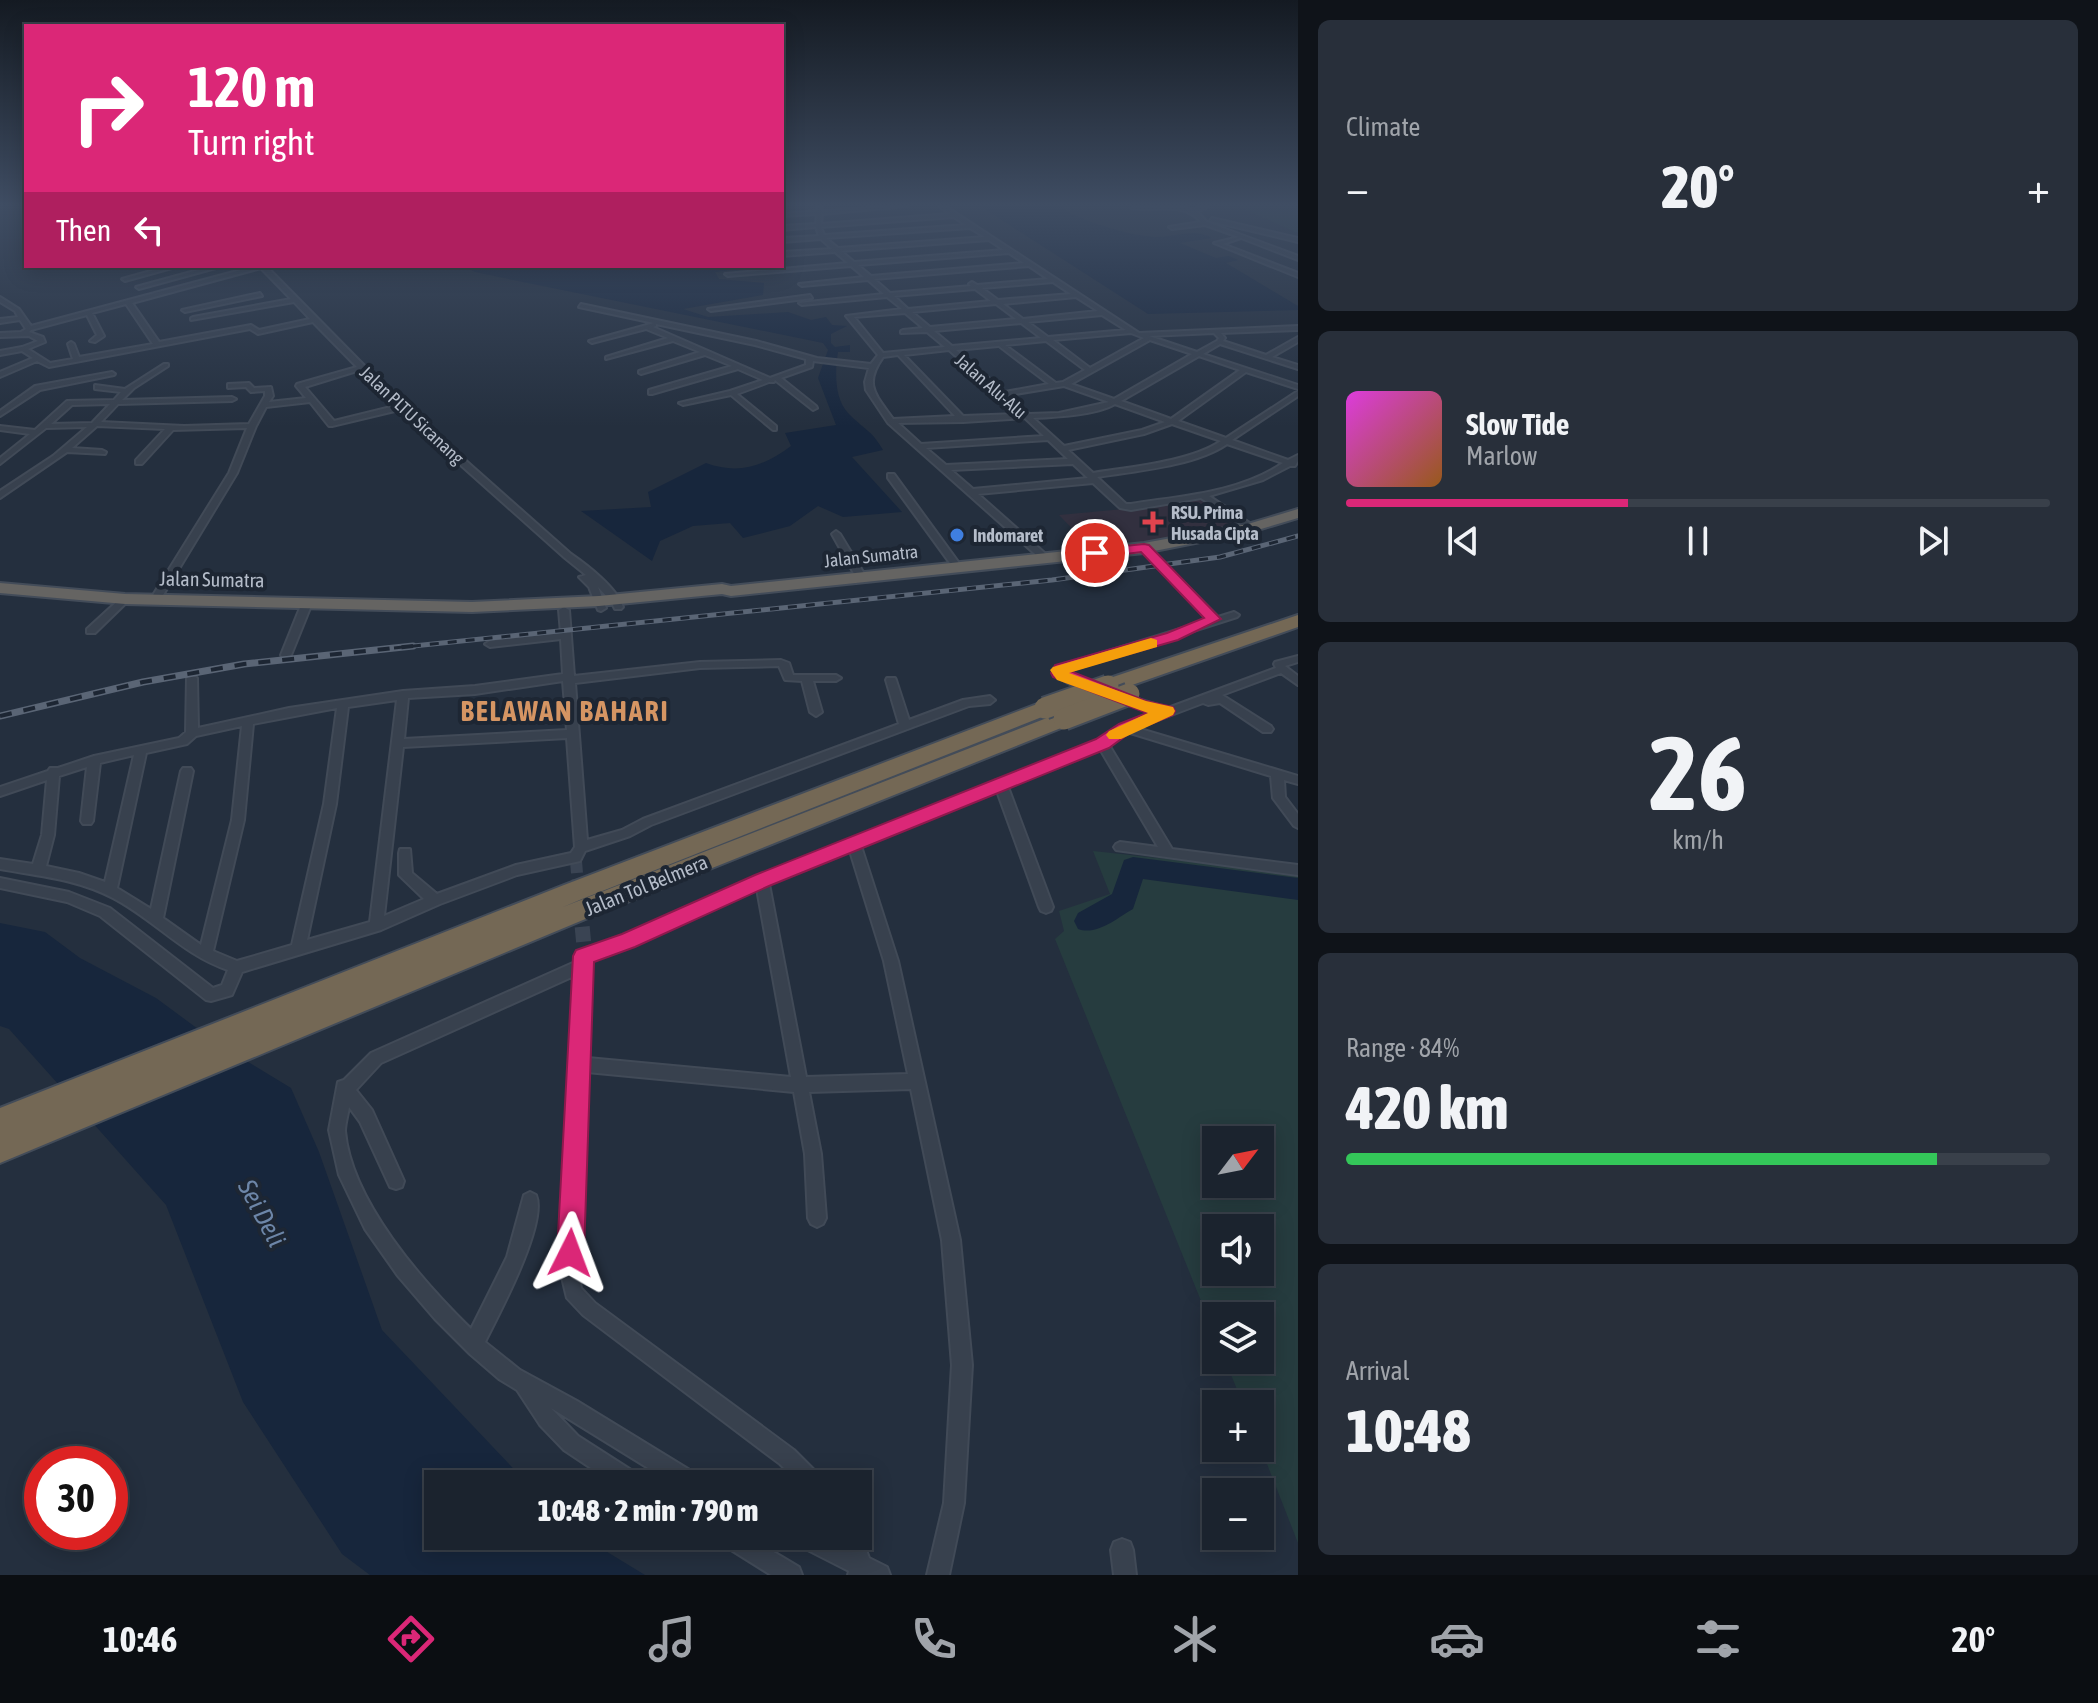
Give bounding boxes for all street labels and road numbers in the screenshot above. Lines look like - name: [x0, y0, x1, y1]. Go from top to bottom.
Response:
- street label: Jalan Alu-Alu: [951, 349, 1031, 423]
- street label: Jalan PLTU Sicanang: [356, 362, 468, 469]
- street label: Jalan Sumatra: [823, 541, 919, 571]
- street label: Jalan Sumatra: [159, 567, 265, 591]
- street label: Jalan Tol Belmera: [581, 850, 711, 920]

